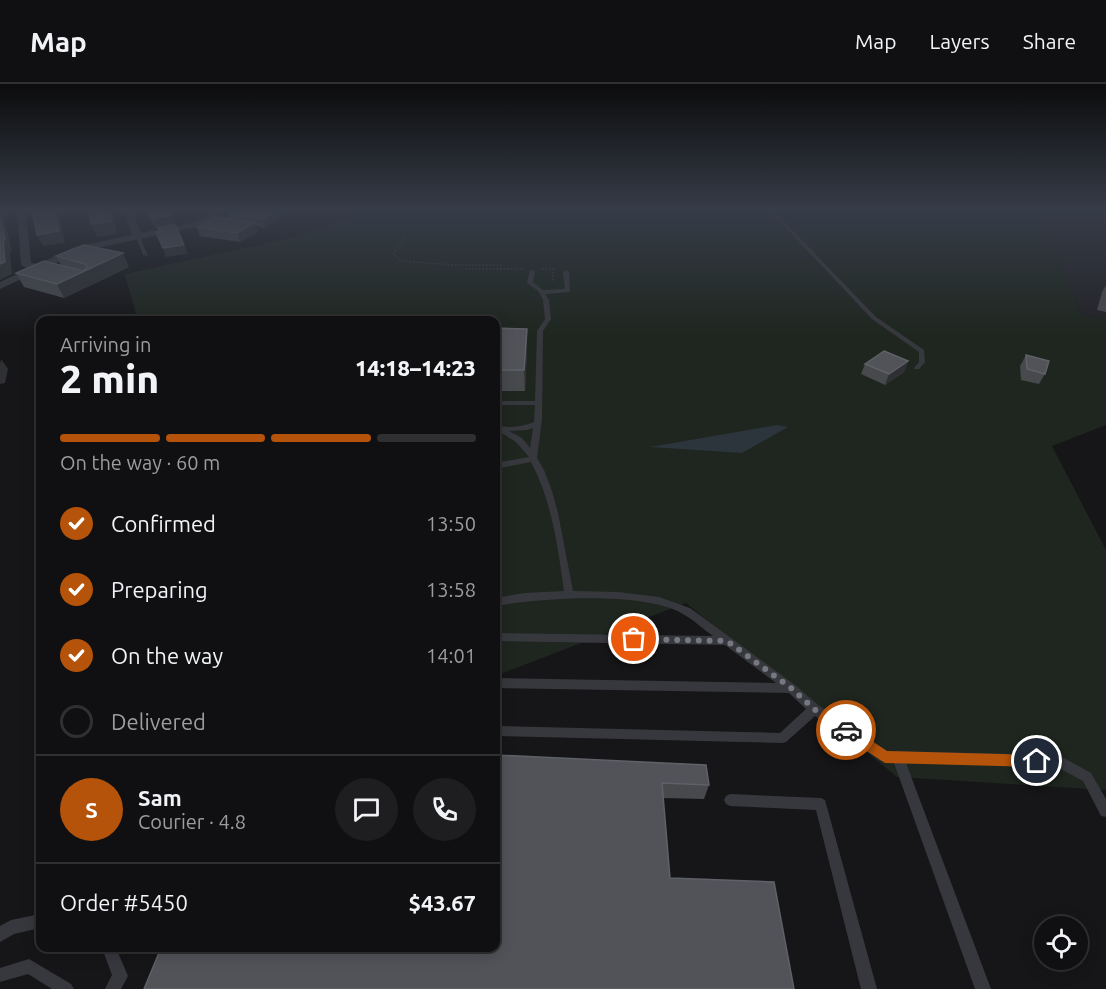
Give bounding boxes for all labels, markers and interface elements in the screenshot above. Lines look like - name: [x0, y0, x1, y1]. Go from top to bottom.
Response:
- text: Map: [30, 26, 87, 57]
- text: Map: [855, 29, 896, 53]
- text: Layers: [929, 29, 990, 53]
- text: Share: [1023, 29, 1076, 53]
- text: Arriving in: [60, 333, 151, 356]
- text: 14:18–14:23: [355, 355, 476, 380]
- text: 2 min: [60, 357, 159, 400]
- text: On the way · 60 m: [60, 451, 220, 474]
- icon: check: [60, 507, 93, 540]
- text: Confirmed: [111, 511, 216, 536]
- text: 13:50: [426, 512, 476, 535]
- icon: check: [60, 573, 93, 606]
- text: Preparing: [111, 577, 208, 602]
- text: 13:58: [426, 578, 476, 601]
- pin: [608, 613, 659, 664]
- icon: bag: [617, 622, 650, 655]
- icon: check: [60, 639, 93, 672]
- text: On the way: [111, 643, 223, 668]
- text: 14:01: [426, 644, 476, 667]
- courier: [816, 700, 876, 760]
- text: Delivered: [111, 709, 206, 734]
- icon: car: [830, 714, 863, 747]
- pin: [1011, 735, 1062, 786]
- icon: home: [1020, 744, 1053, 777]
- button: chat: [335, 778, 398, 841]
- button: phone: [413, 778, 476, 841]
- text: Sam: [138, 785, 182, 810]
- text: S: [85, 797, 98, 822]
- text: Courier · 4.8: [138, 810, 246, 833]
- text: Order #5450: [60, 890, 188, 915]
- text: $43.67: [409, 890, 476, 915]
- map controls: [1034, 916, 1088, 970]
- button: locate: [1034, 916, 1088, 970]

